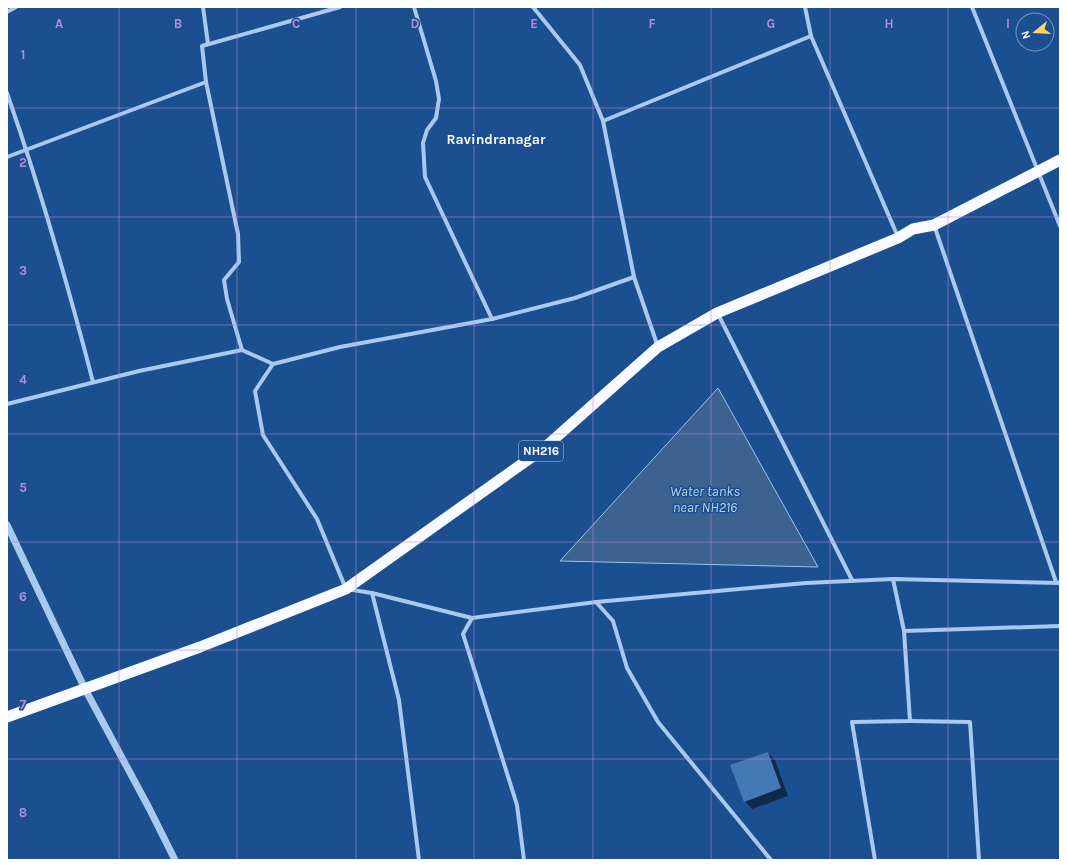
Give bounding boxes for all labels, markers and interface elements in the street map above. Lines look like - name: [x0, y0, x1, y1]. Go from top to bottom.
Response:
- north arrow: [1015, 12, 1055, 52]
- text: A: [55, 16, 63, 31]
- text: B: [174, 16, 182, 31]
- text: C: [292, 16, 300, 31]
- text: D: [411, 16, 420, 31]
- text: E: [530, 16, 538, 31]
- text: F: [648, 16, 656, 31]
- text: G: [767, 16, 775, 31]
- text: H: [884, 16, 894, 31]
- text: I: [1006, 16, 1010, 31]
- text: N: [1019, 29, 1033, 41]
- text: 1: [21, 47, 25, 62]
- district label: Ravindranagar: [447, 131, 546, 148]
- text: 2: [19, 155, 27, 170]
- text: 3: [19, 263, 27, 278]
- text: 4: [19, 372, 27, 387]
- road number: NH216: [519, 441, 563, 461]
- text: 5: [19, 480, 27, 495]
- water label: Water tanks near NH216: [670, 483, 740, 516]
- text: 6: [19, 589, 27, 604]
- text: 7: [20, 697, 27, 712]
- text: 8: [19, 805, 27, 820]

